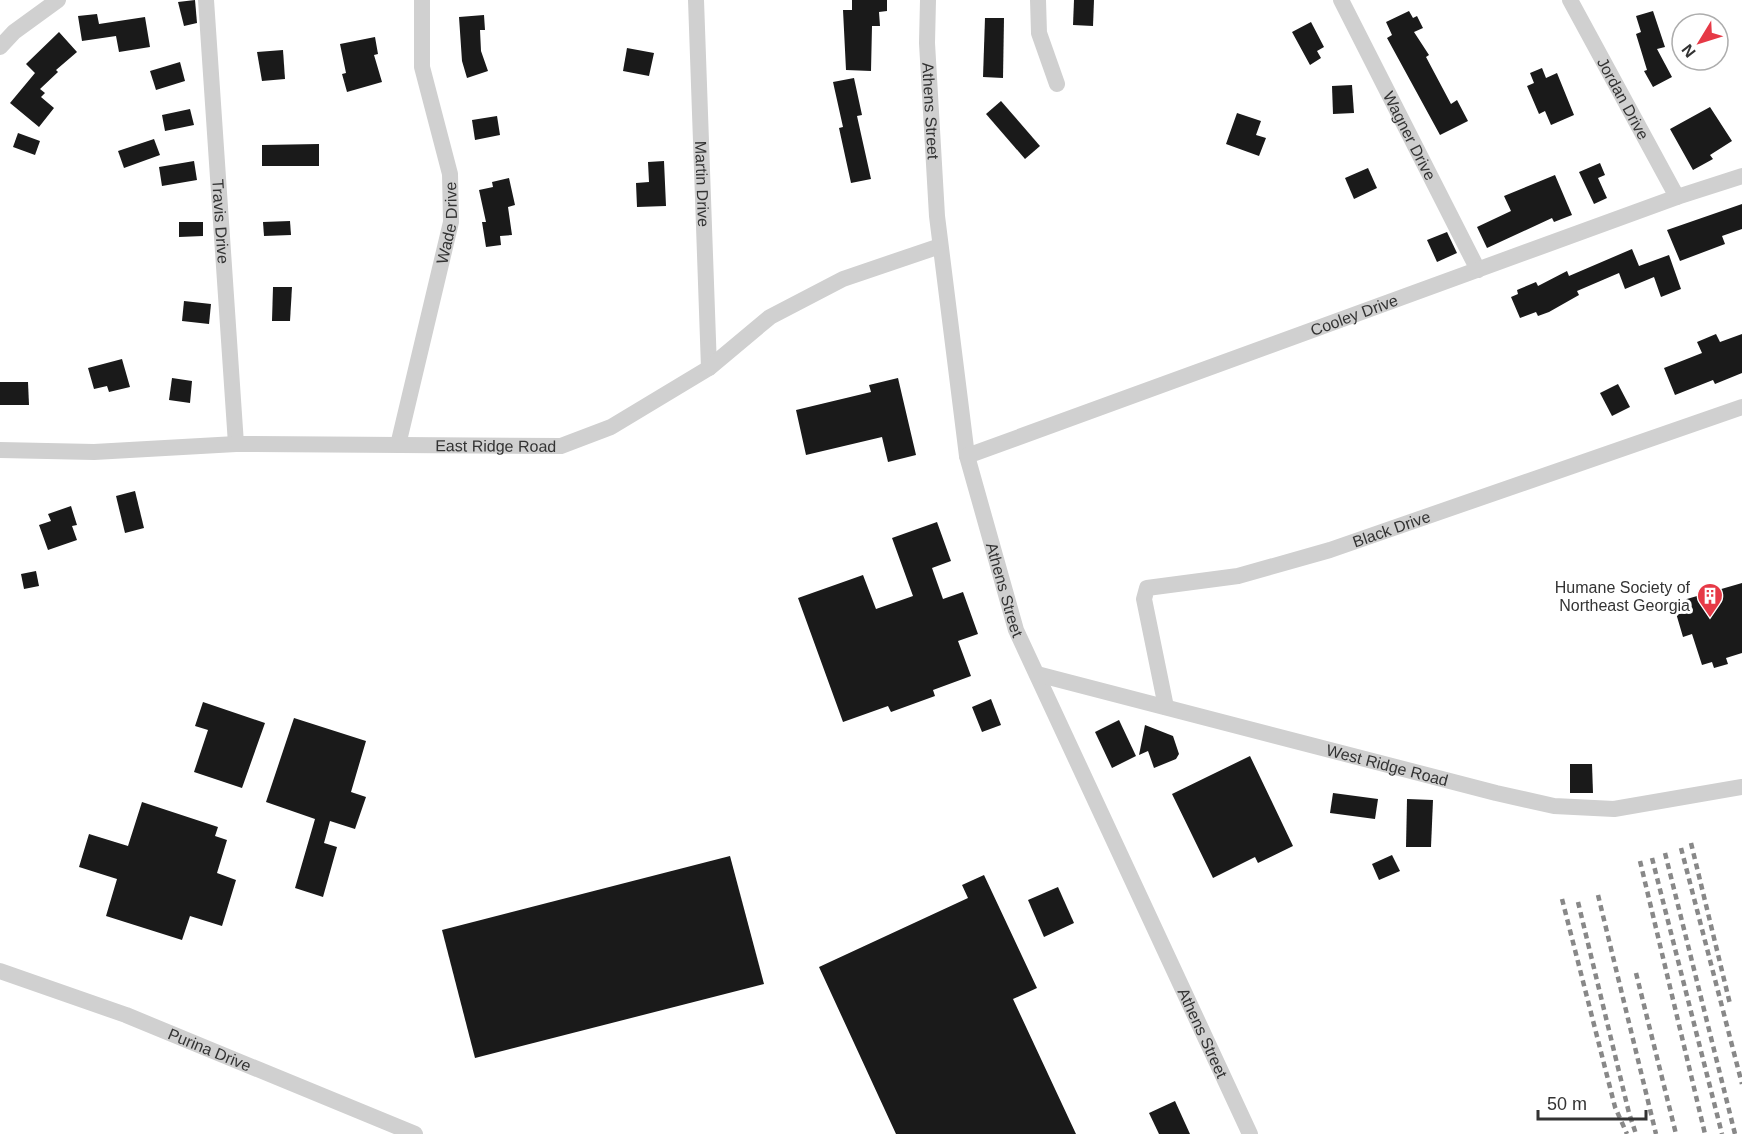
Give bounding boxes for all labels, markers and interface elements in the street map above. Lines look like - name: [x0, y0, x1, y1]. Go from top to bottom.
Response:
- north arrow: [1670, 12, 1730, 72]
- text: N: [1678, 41, 1699, 61]
- street label: Jordan Drive: [1594, 54, 1653, 142]
- street label: Athens Street: [920, 62, 942, 160]
- street label: Wagner Drive: [1380, 88, 1439, 183]
- street label: Martin Drive: [692, 140, 713, 227]
- street label: Travis Drive: [210, 179, 232, 264]
- street label: Wade Drive: [433, 181, 460, 266]
- street label: Cooley Drive: [1308, 291, 1400, 338]
- street label: East Ridge Road: [435, 437, 556, 454]
- street label: Black Drive: [1350, 507, 1433, 550]
- street label: Athens Street: [983, 541, 1027, 640]
- place label: Humane Society of Northeast Georgia: [1555, 579, 1691, 614]
- building icon: Humane Society of Northeast Georgia: [1695, 581, 1725, 619]
- street label: West Ridge Road: [1325, 741, 1450, 789]
- street label: Athens Street: [1175, 985, 1231, 1081]
- street label: Purina Drive: [166, 1025, 254, 1074]
- scale bar: [1538, 1083, 1646, 1121]
- text: 50 m: [1547, 1094, 1587, 1114]

